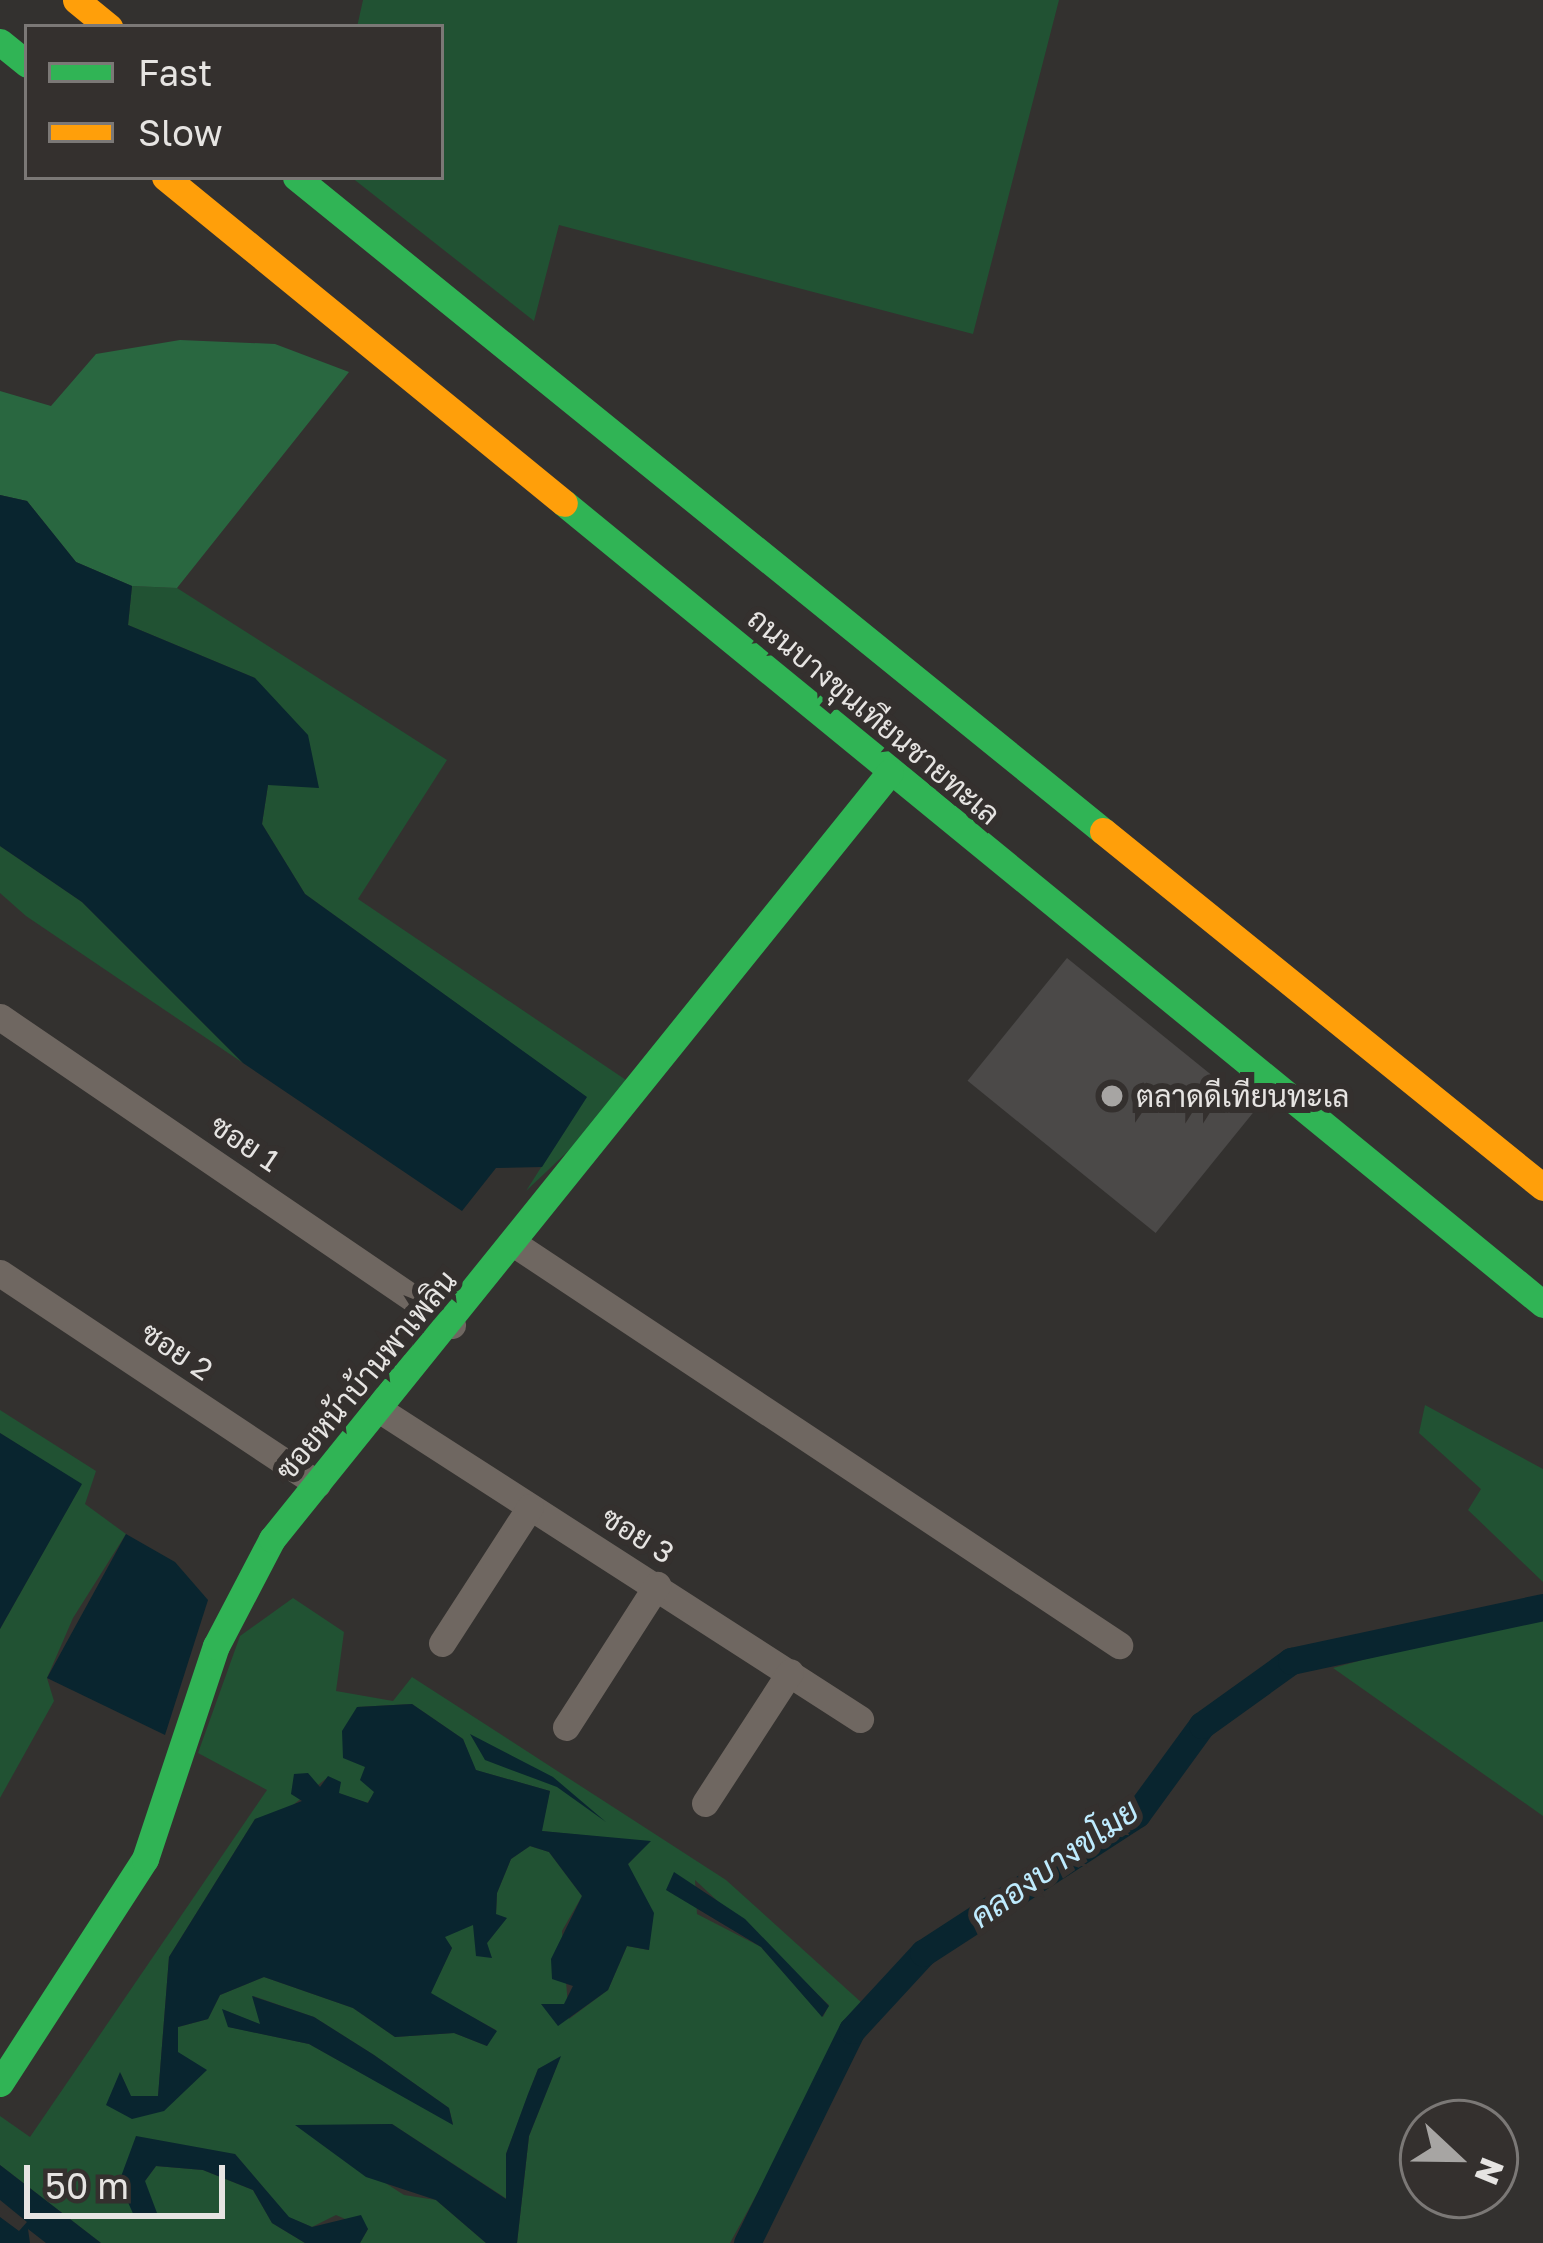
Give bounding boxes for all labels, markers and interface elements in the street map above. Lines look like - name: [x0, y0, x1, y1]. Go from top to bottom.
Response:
- legend: [24, 24, 444, 180]
- text: Fast: [138, 51, 213, 94]
- text: Slow: [138, 111, 223, 154]
- street label: ถนนบางขุนเทียนชายทะเล: [741, 600, 1007, 832]
- place label: ตลาดดีเทียนทะเล: [1136, 1078, 1349, 1114]
- marker: ตลาดดีเทียนทะเล: [1099, 1083, 1125, 1109]
- street label: ซอย 1: [204, 1107, 286, 1179]
- street label: ซอยหน้าบ้านพาเพลิน: [268, 1263, 464, 1487]
- street label: ซอย 2: [135, 1314, 219, 1388]
- street label: ซอย 3: [595, 1499, 681, 1571]
- water label: คลองบางขโมย: [962, 1790, 1146, 1936]
- north arrow: [1399, 2099, 1519, 2219]
- scale bar: [30, 2141, 231, 2215]
- text: N: [1467, 2153, 1513, 2190]
- text: 50 m: [45, 2164, 129, 2207]

